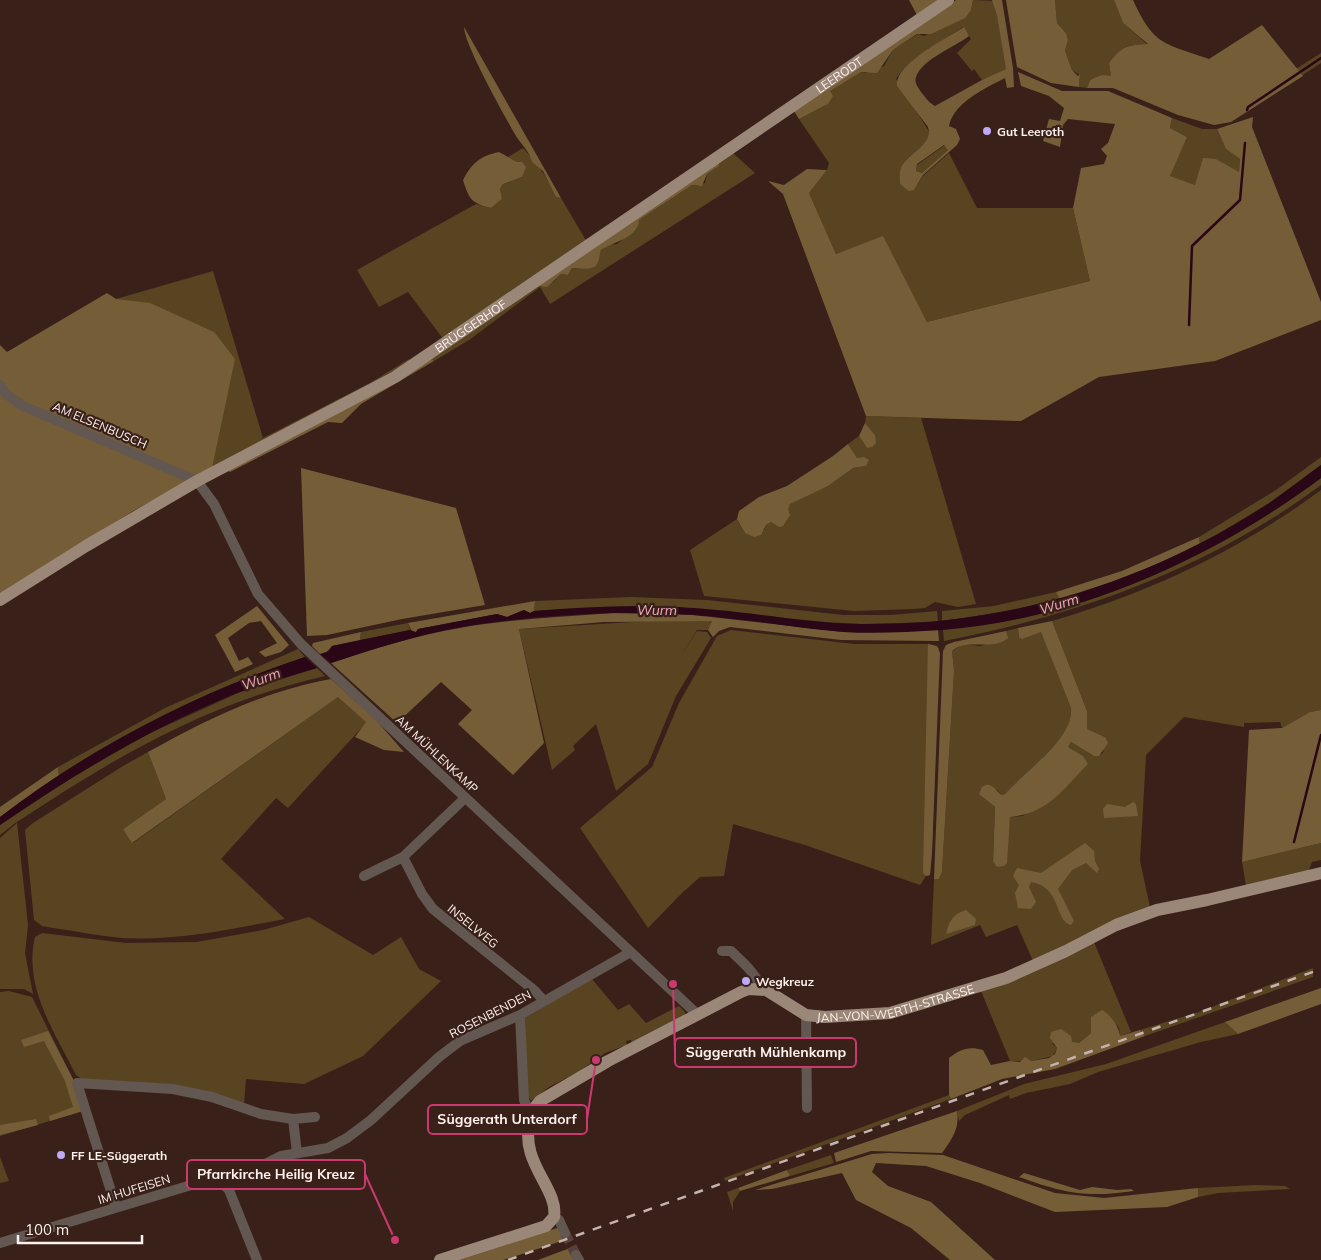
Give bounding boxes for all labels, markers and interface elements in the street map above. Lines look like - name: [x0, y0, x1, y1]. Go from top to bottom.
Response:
- street label: LEERODT: [812, 53, 866, 96]
- place label: Gut Leeroth: [997, 124, 1064, 139]
- marker: Gut Leeroth: [981, 125, 993, 137]
- street label: BRÜGGERHOF: [432, 296, 509, 355]
- street label: AM ELSENBUSCH: [51, 398, 149, 452]
- water label: Wurm: [1037, 589, 1081, 619]
- water label: Wurm: [637, 601, 677, 619]
- water label: Wurm: [239, 664, 283, 694]
- street label: AM MÜHLENKAMP: [393, 712, 481, 796]
- street label: INSELWEG: [445, 901, 501, 951]
- place label: Wegkreuz: [756, 974, 814, 989]
- marker: Wegkreuz: [740, 975, 752, 987]
- street label: JAN-VON-WERTH-STRASSE: [816, 981, 976, 1025]
- street label: ROSENBENDEN: [446, 987, 534, 1041]
- callout: Süggerath Mühlenkamp: [675, 1038, 856, 1067]
- text: Süggerath Mühlenkamp: [686, 1043, 847, 1061]
- callout: Süggerath Unterdorf: [428, 1105, 587, 1134]
- text: Süggerath Unterdorf: [437, 1110, 577, 1128]
- place label: FF LE-Süggerath: [71, 1148, 167, 1163]
- marker: FF LE-Süggerath: [55, 1149, 67, 1161]
- callout: Pfarrkirche Heilig Kreuz: [187, 1160, 365, 1189]
- text: Pfarrkirche Heilig Kreuz: [197, 1165, 355, 1183]
- street label: IM HUFEISEN: [96, 1171, 172, 1207]
- scale bar: [18, 1212, 141, 1244]
- text: 100 m: [25, 1220, 69, 1239]

